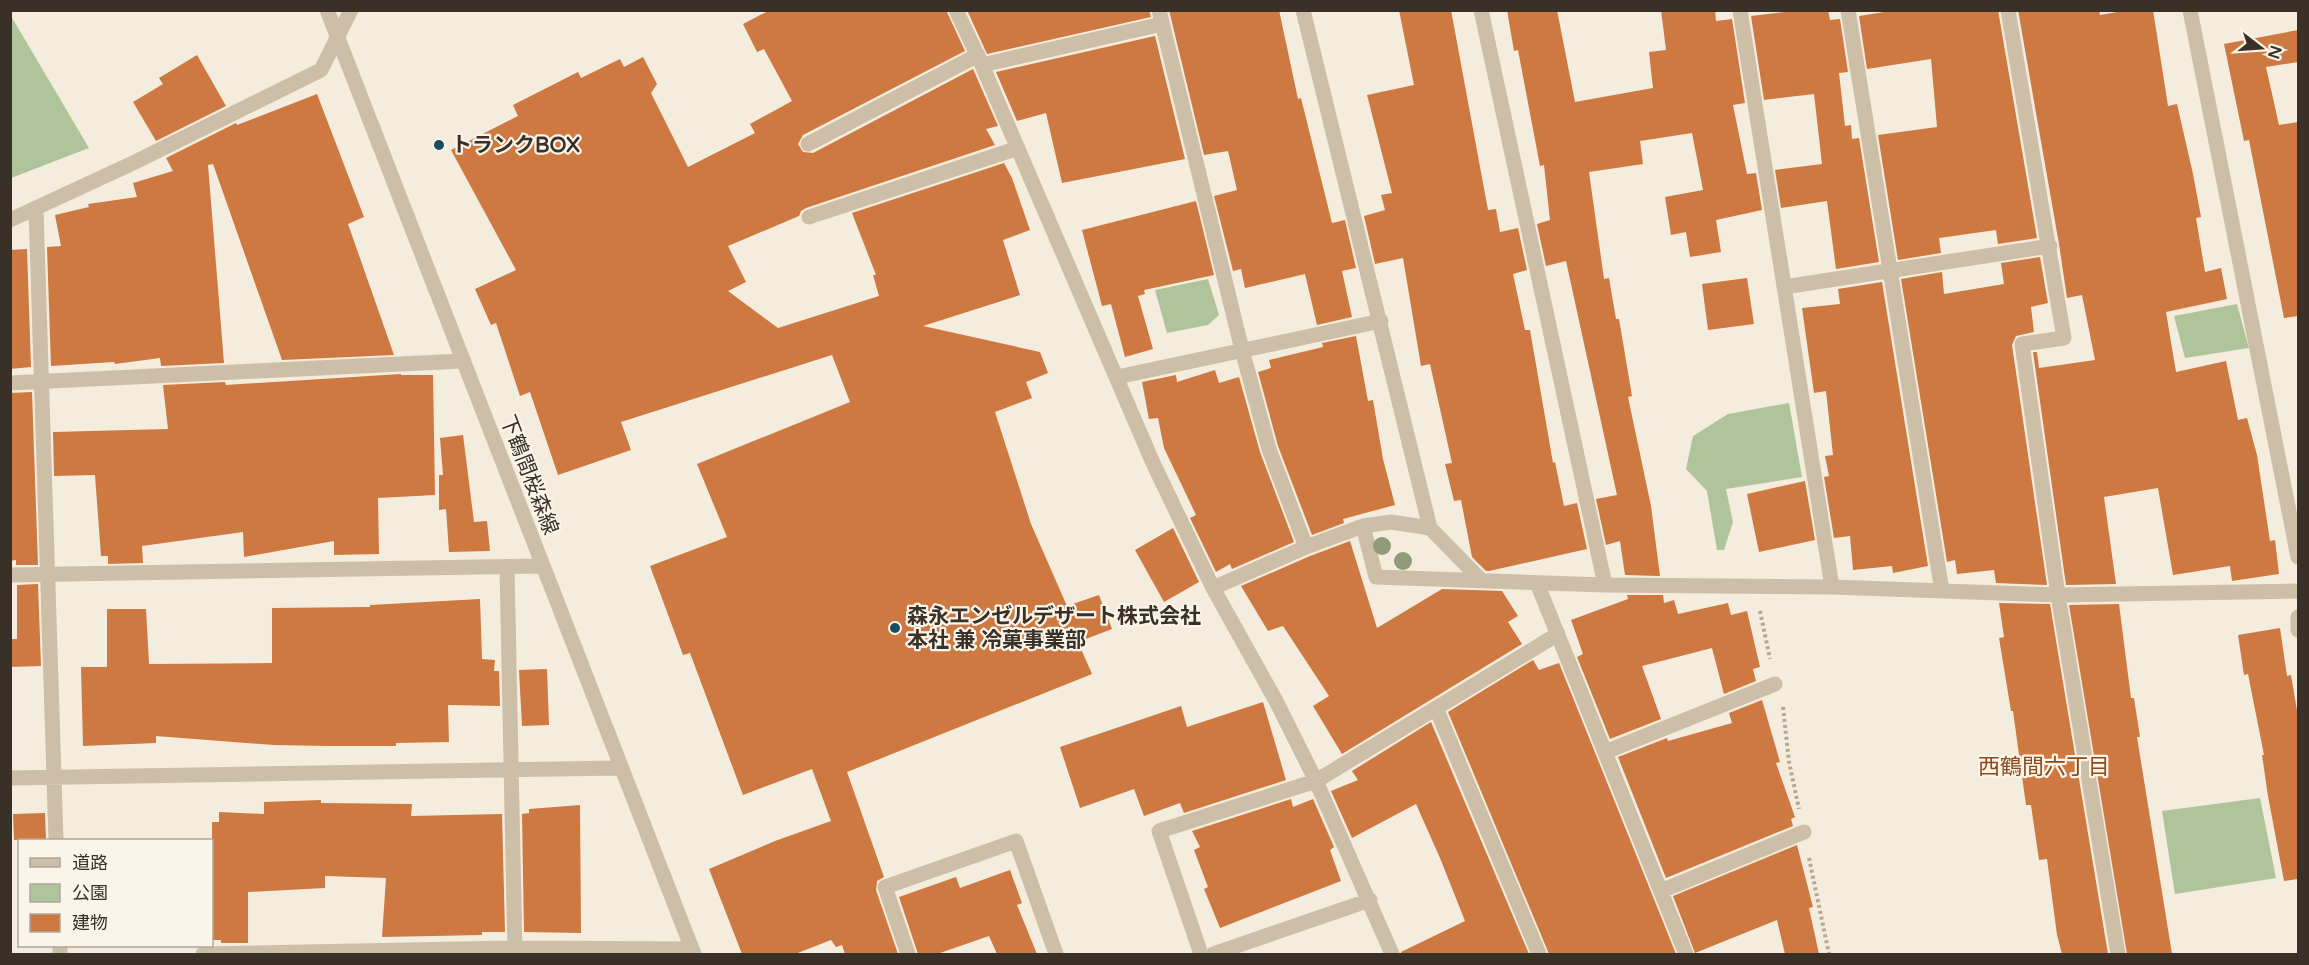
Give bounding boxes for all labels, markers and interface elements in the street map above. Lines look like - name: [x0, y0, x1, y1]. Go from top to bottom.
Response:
- north arrow: [2231, 18, 2291, 78]
- text: N: [2263, 43, 2286, 61]
- place label: トランクBOX: [451, 133, 580, 158]
- marker: トランクBOX: [432, 138, 446, 152]
- street label: 下鶴間桜森線: [495, 412, 563, 538]
- place label: 森永エンゼルデザート株式会社 本社 兼 冷菓事業部: [907, 604, 1201, 653]
- marker: 森永エンゼルデザート株式会社 本社 兼 冷菓事業部: [888, 621, 902, 635]
- district label: 西鶴間六丁目: [1978, 754, 2110, 780]
- legend: [18, 839, 213, 947]
- text: 道路: [72, 852, 108, 874]
- text: 公園: [72, 882, 108, 904]
- text: 建物: [72, 912, 108, 934]

